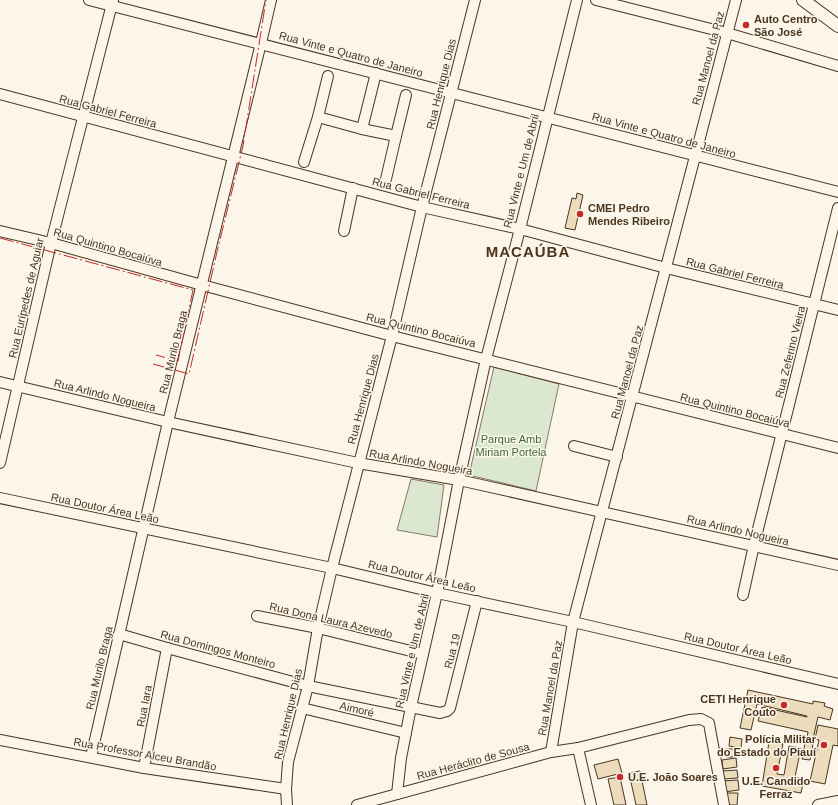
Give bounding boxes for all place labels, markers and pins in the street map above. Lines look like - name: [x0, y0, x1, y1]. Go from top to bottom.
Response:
- place label: Auto Centro São José: [754, 13, 818, 38]
- marker: Auto Centro São José: [741, 20, 751, 30]
- place label: CMEI Pedro Mendes Ribeiro: [588, 202, 670, 227]
- marker: CMEI Pedro Mendes Ribeiro: [575, 209, 585, 219]
- place label: CETI Henrique Couto: [700, 693, 776, 718]
- marker: CETI Henrique Couto: [779, 700, 789, 710]
- place label: Polícia Militar do Estado do Piauí: [717, 733, 817, 758]
- marker: Polícia Militar do Estado do Piauí: [819, 740, 829, 750]
- marker: U.E. Candido Ferraz: [771, 763, 781, 773]
- place label: U.E. João Soares: [628, 771, 718, 783]
- marker: U.E. João Soares: [615, 772, 625, 782]
- place label: U.E. Candido Ferraz: [742, 775, 810, 800]

